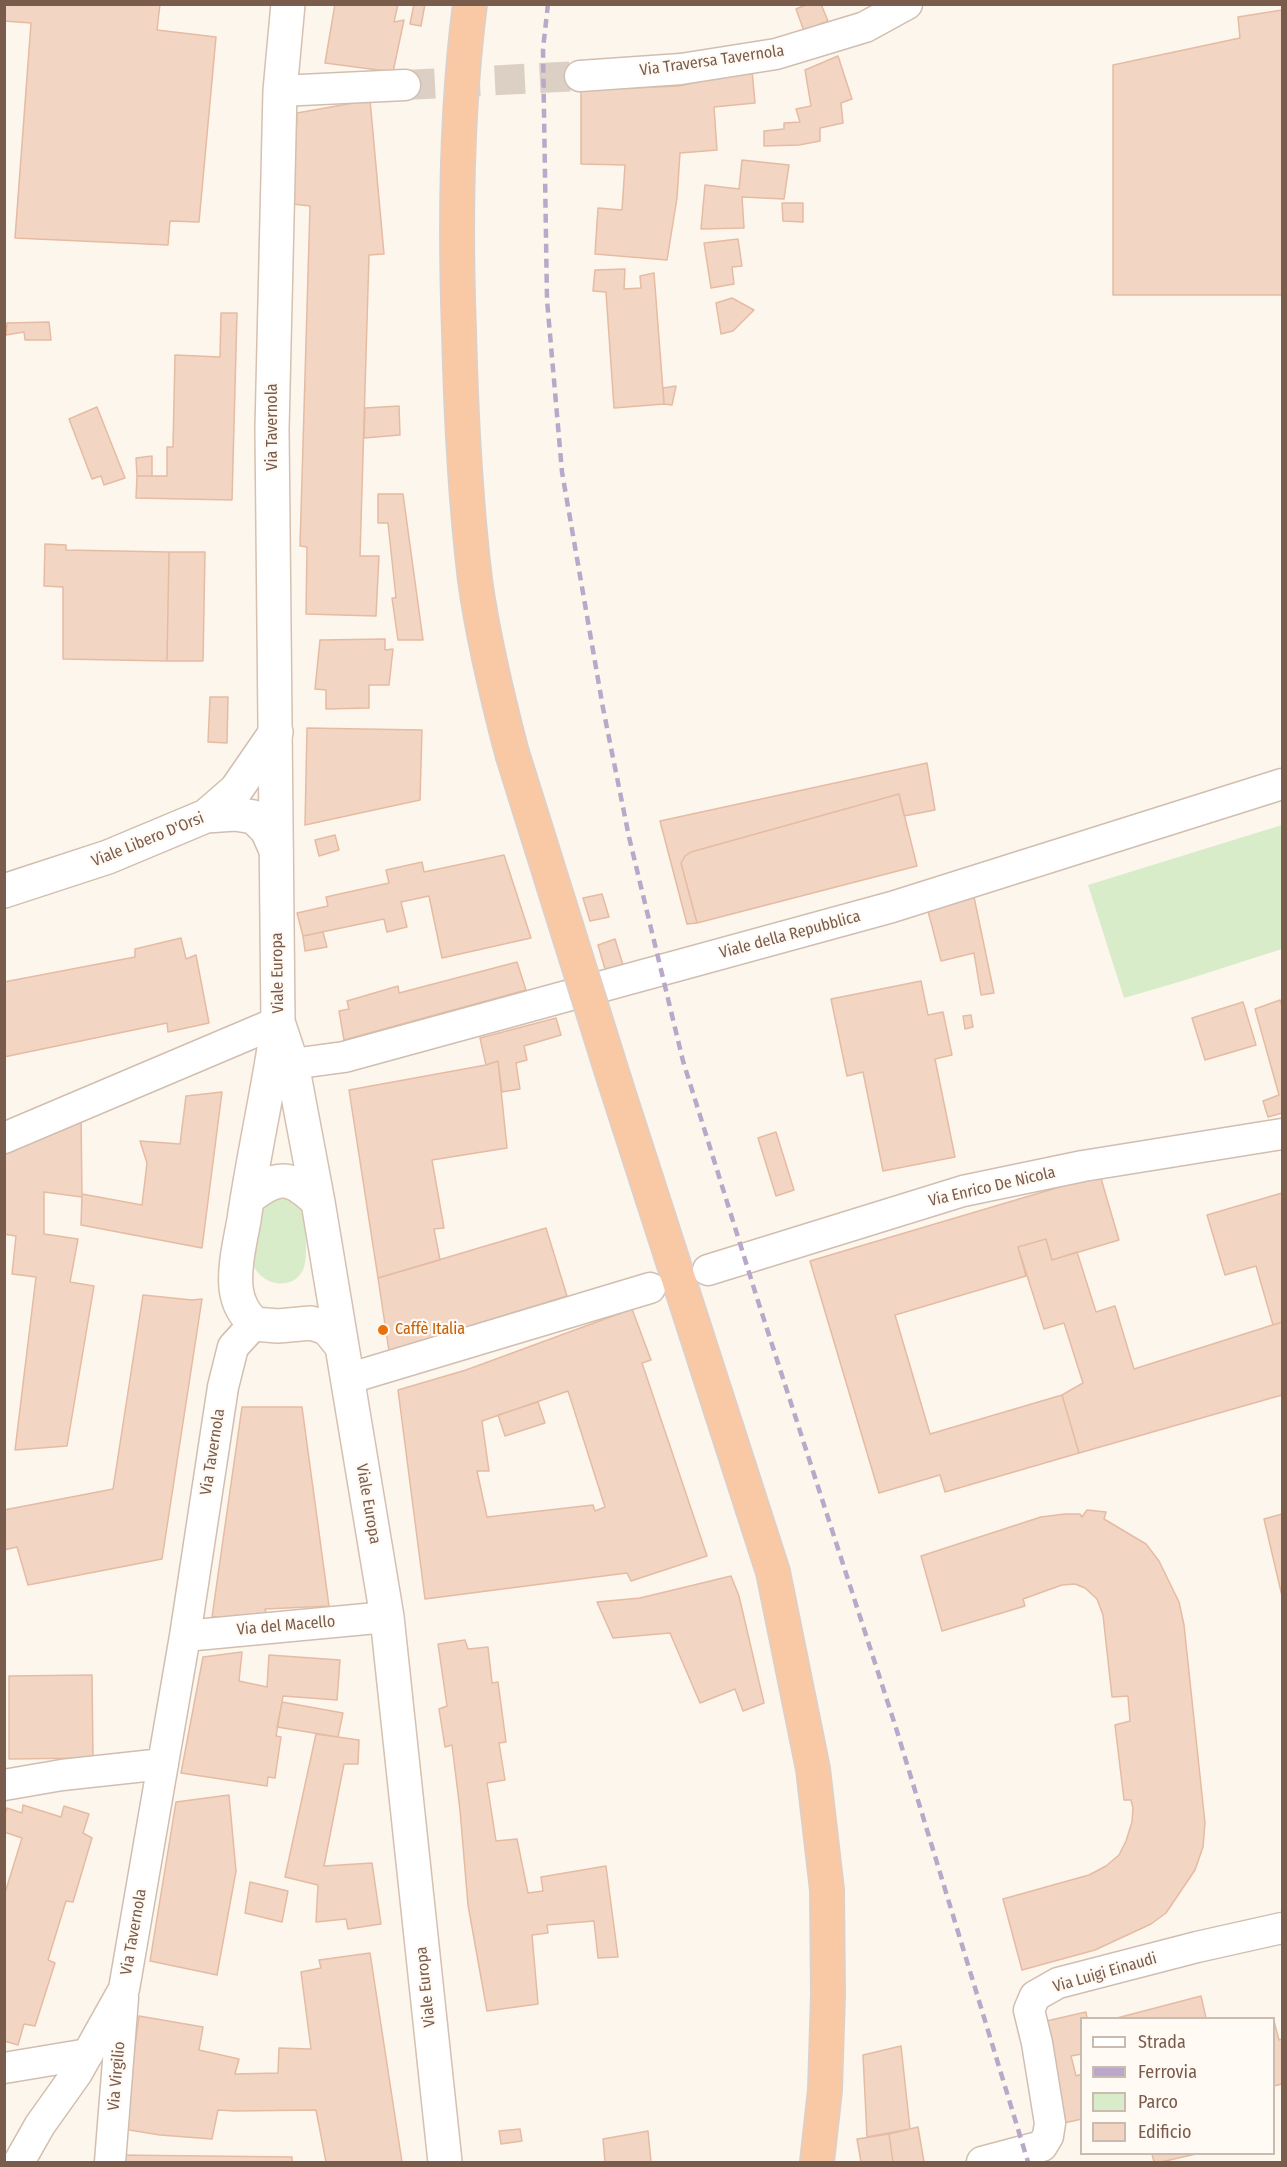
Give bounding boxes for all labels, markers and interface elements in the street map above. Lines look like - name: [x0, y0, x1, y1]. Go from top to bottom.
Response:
- street label: Via Traversa Tavernola: [639, 41, 785, 81]
- street label: Via Tavernola: [263, 383, 283, 471]
- street label: Viale Libero D'Orsi: [89, 809, 207, 871]
- street label: Viale della Repubblica: [717, 907, 863, 963]
- street label: Viale Europa: [268, 932, 288, 1014]
- street label: Via Enrico De Nicola: [927, 1163, 1057, 1211]
- place label: Caffè Italia: [395, 1320, 465, 1340]
- marker: Caffè Italia: [376, 1323, 390, 1337]
- street label: Via Tavernola: [197, 1407, 229, 1497]
- street label: Viale Europa: [352, 1462, 384, 1546]
- street label: Via del Macello: [236, 1612, 336, 1640]
- street label: Via Tavernola: [117, 1887, 151, 1977]
- street label: Viale Europa: [412, 1946, 440, 2028]
- street label: Via Luigi Einaudi: [1051, 1949, 1159, 1997]
- legend: [1080, 2017, 1275, 2155]
- text: Strada: [1138, 2031, 1186, 2053]
- street label: Via Virgilio: [104, 2041, 130, 2111]
- text: Ferrovia: [1138, 2061, 1197, 2083]
- text: Parco: [1138, 2091, 1178, 2113]
- text: Edificio: [1138, 2121, 1191, 2143]

